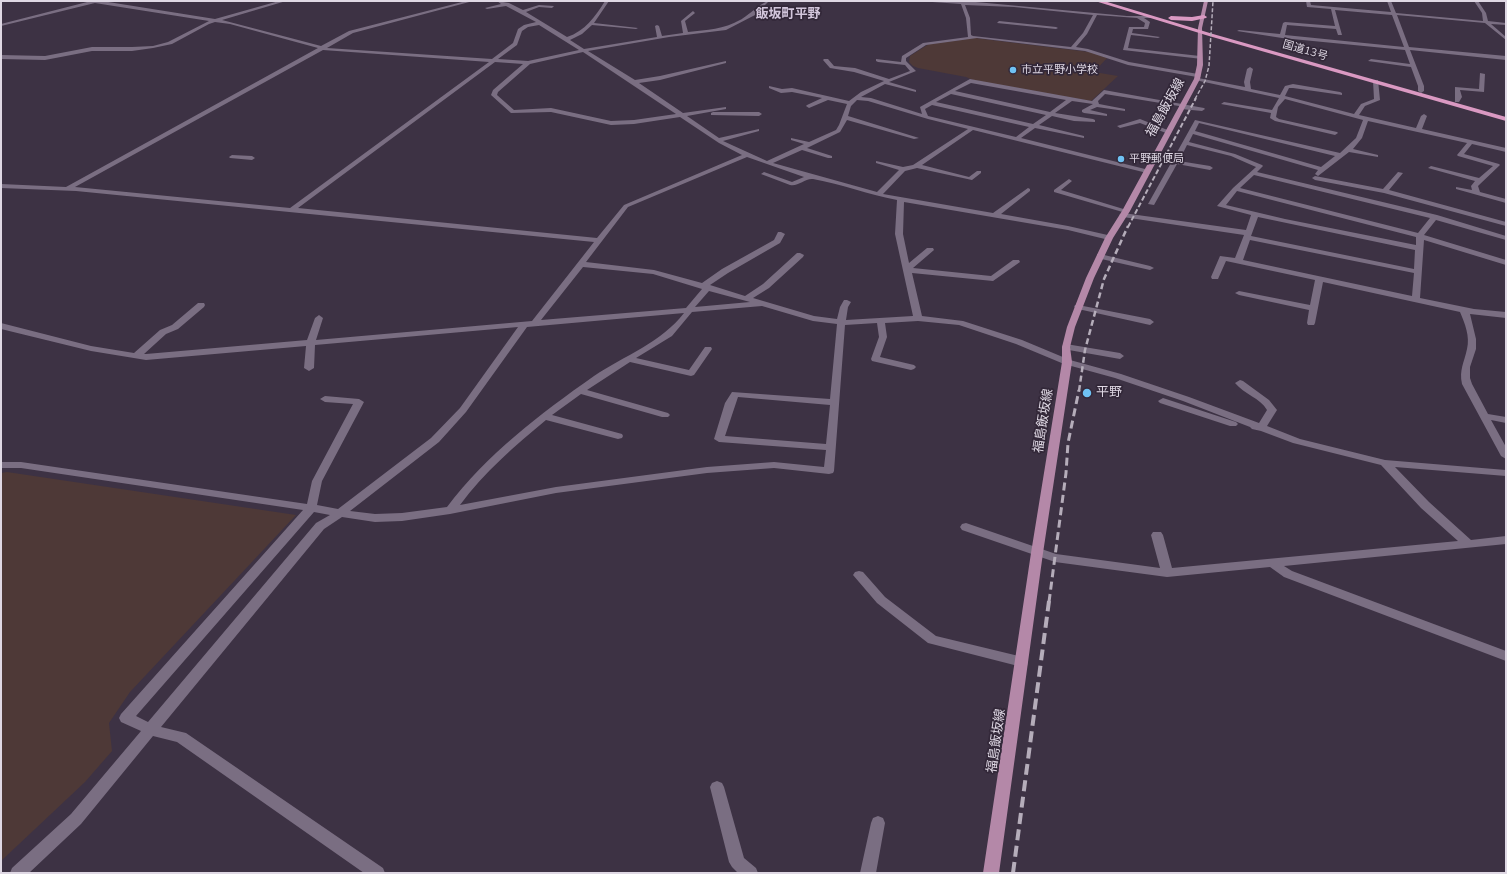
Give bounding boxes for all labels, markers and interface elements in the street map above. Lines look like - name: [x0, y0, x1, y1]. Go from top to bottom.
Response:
- district label: 飯坂町平野: [756, 7, 820, 23]
- street label: 国道13号: [1281, 38, 1329, 64]
- place label: 市立平野小学校: [1021, 63, 1098, 77]
- marker: 市立平野小学校: [1008, 65, 1018, 75]
- street label: 福島飯坂線: [1143, 76, 1189, 140]
- place label: 平野郵便局: [1129, 152, 1184, 166]
- marker: 平野郵便局: [1116, 154, 1126, 164]
- place label: 平野: [1096, 385, 1122, 401]
- marker: 平野: [1081, 387, 1093, 399]
- street label: 福島飯坂線: [1031, 388, 1057, 454]
- street label: 福島飯坂線: [985, 708, 1009, 774]

